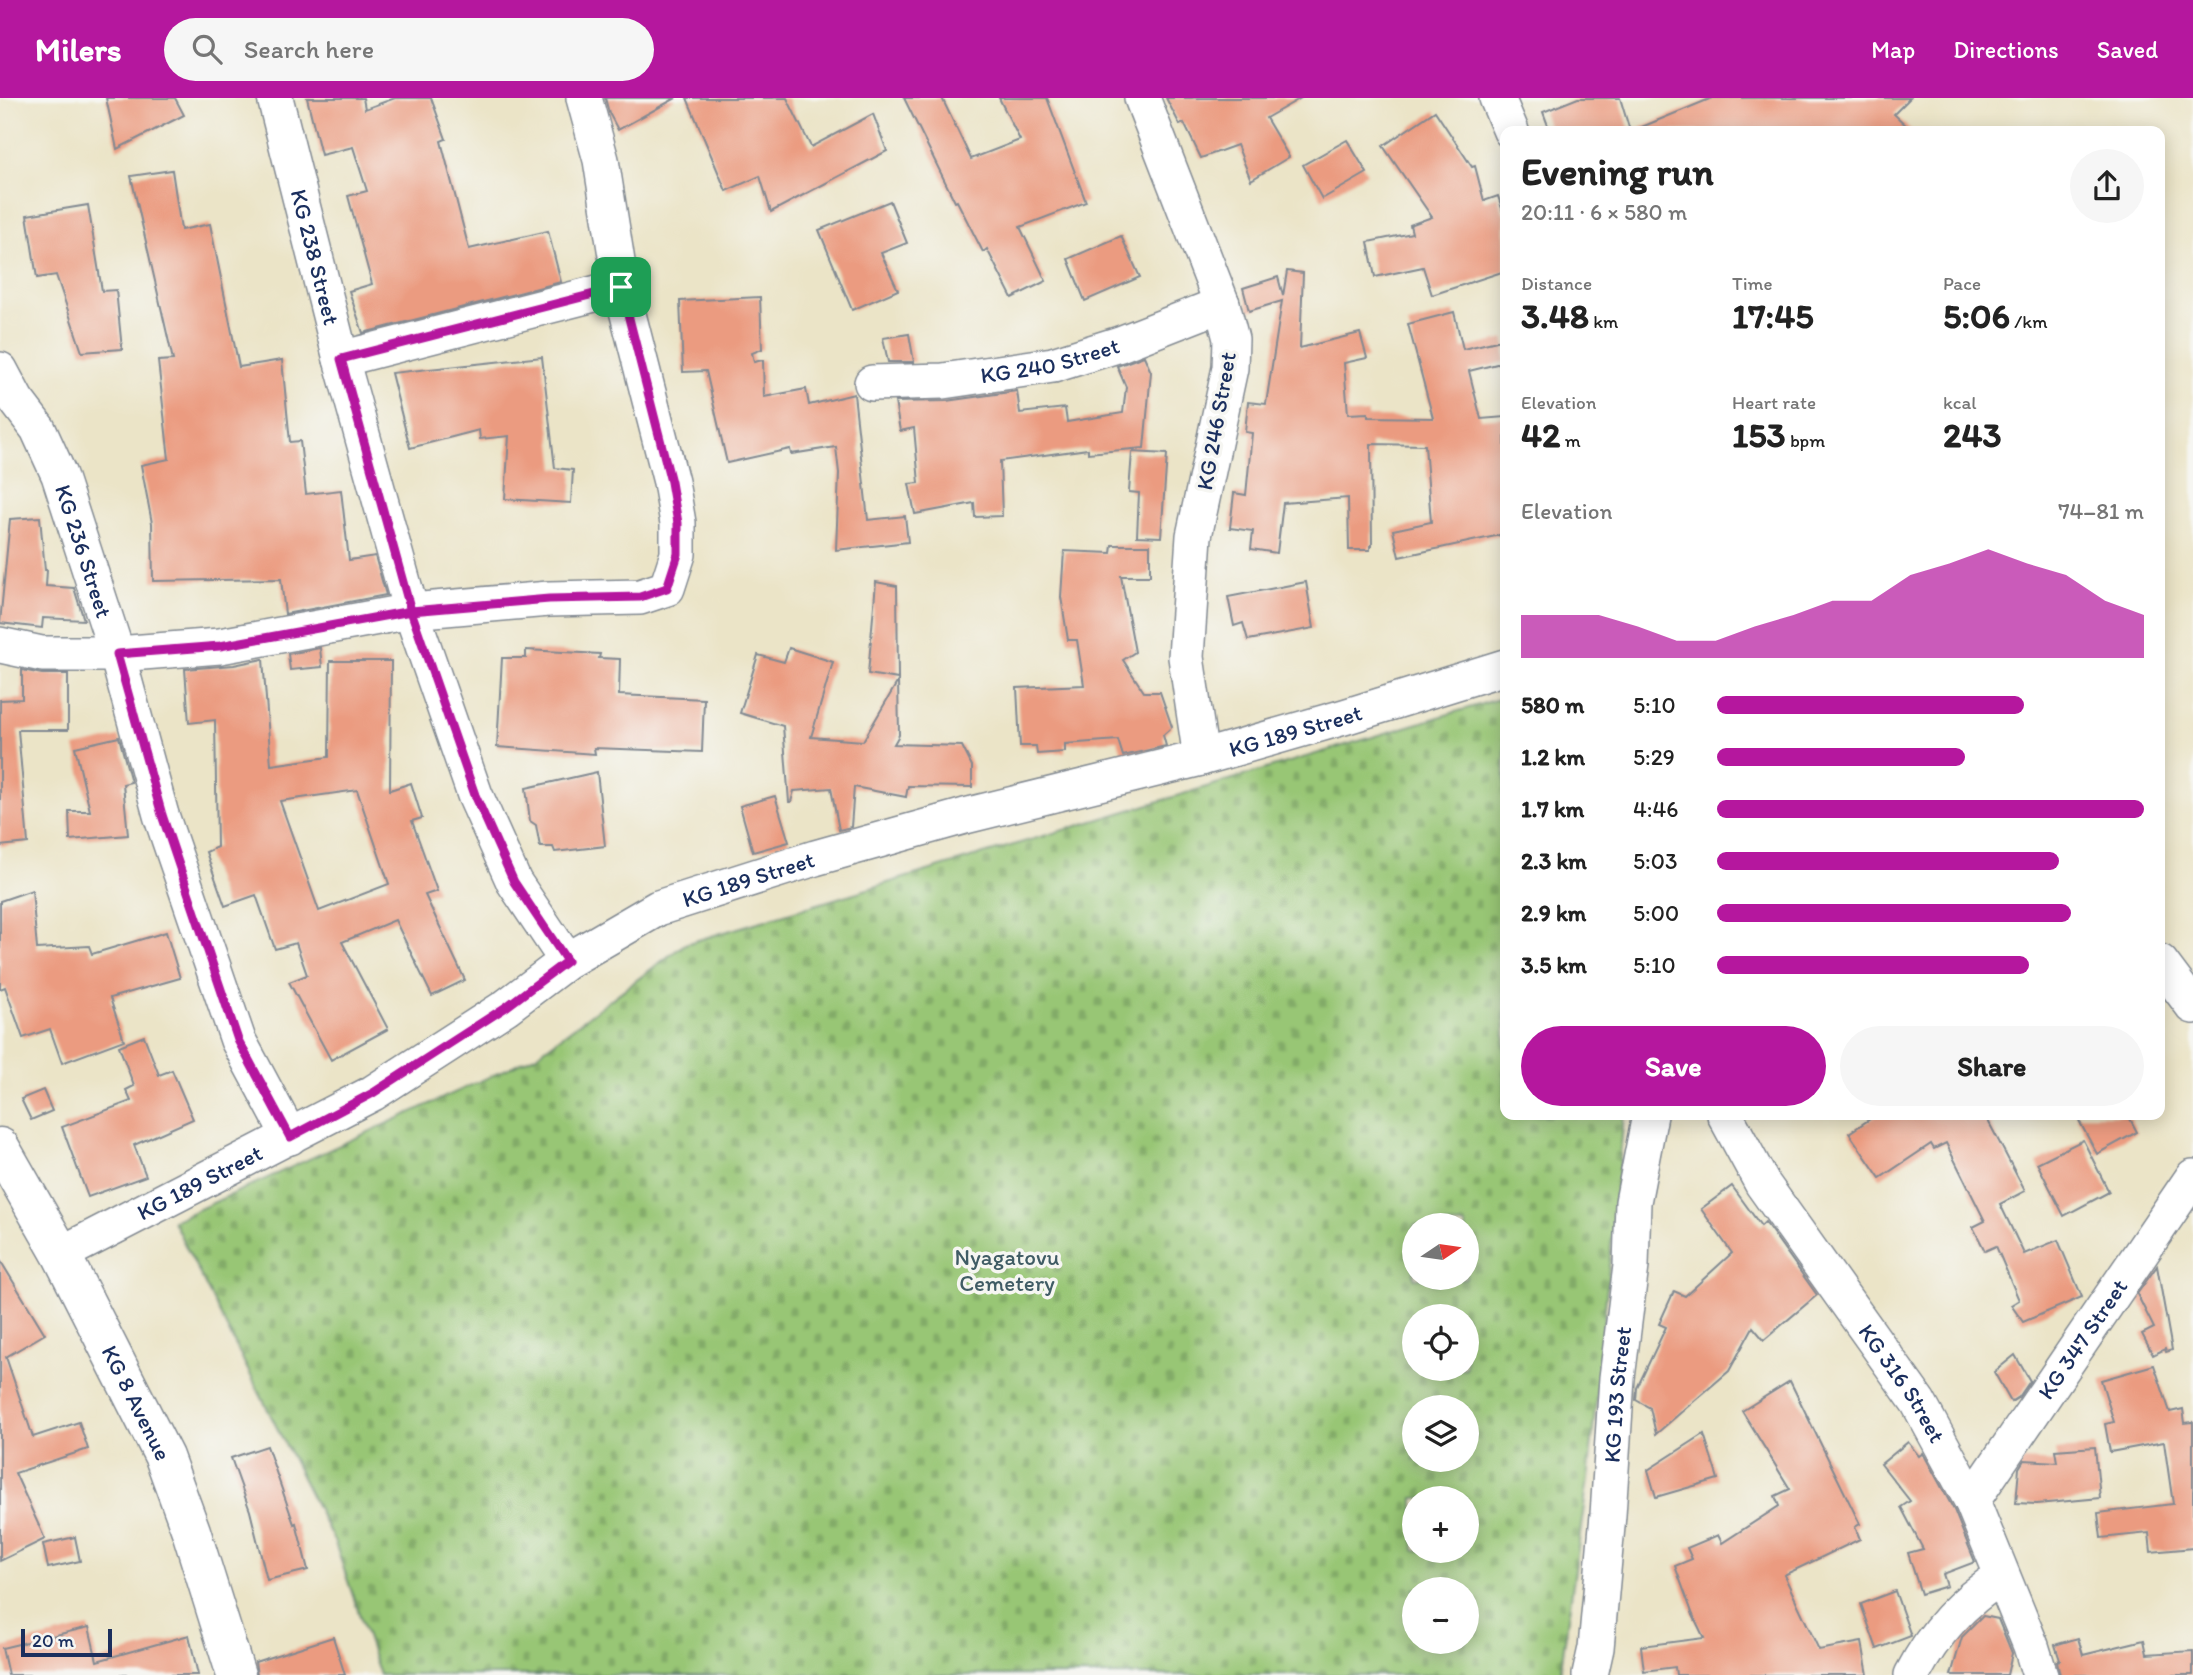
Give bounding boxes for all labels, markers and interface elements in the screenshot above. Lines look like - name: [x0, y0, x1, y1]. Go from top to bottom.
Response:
- search box: [164, 18, 654, 81]
- text: Milers: [35, 30, 122, 69]
- icon: search: [188, 30, 226, 68]
- text: Search here: [244, 33, 374, 65]
- text: Map: [1871, 35, 1915, 64]
- text: Directions: [1953, 35, 2059, 64]
- text: Saved: [2097, 35, 2158, 64]
- text: Evening run: [1521, 149, 1714, 195]
- button: share: [2070, 149, 2144, 223]
- street label: KG 238 Street: [285, 186, 346, 328]
- text: 20:11 · 6 × 580 m: [1521, 198, 1687, 226]
- pin: [591, 257, 651, 317]
- icon: arrive: [602, 268, 640, 306]
- text: Distance: [1521, 272, 1592, 295]
- text: Time: [1732, 272, 1773, 295]
- text: Pace: [1943, 272, 1981, 295]
- text: 3.48: [1521, 295, 1589, 337]
- text: 17:45: [1732, 295, 1814, 337]
- text: 5:06: [1943, 295, 2010, 337]
- text: km: [1589, 310, 1618, 333]
- text: /km: [2010, 310, 2047, 333]
- street label: KG 240 Street: [979, 331, 1123, 389]
- street label: KG 246 Street: [1190, 349, 1242, 492]
- text: Elevation: [1521, 391, 1597, 414]
- text: Heart rate: [1732, 391, 1816, 414]
- text: kcal: [1943, 391, 1977, 414]
- text: 42: [1521, 414, 1560, 456]
- text: 153: [1732, 414, 1786, 456]
- text: 243: [1943, 414, 2002, 456]
- text: m: [1560, 429, 1581, 452]
- text: bpm: [1786, 429, 1825, 452]
- street label: KG 236 Street: [49, 481, 118, 622]
- text: Elevation: [1521, 497, 1612, 525]
- text: 74–81 m: [2058, 497, 2144, 525]
- text: 580 m: [1521, 691, 1584, 719]
- text: 5:10: [1633, 691, 1676, 719]
- street label: KG 189 Street: [1226, 698, 1366, 763]
- text: 1.2 km: [1521, 743, 1585, 771]
- text: 5:29: [1633, 743, 1675, 771]
- text: 1.7 km: [1521, 795, 1584, 823]
- text: 4:46: [1633, 795, 1678, 823]
- street label: KG 189 Street: [679, 845, 818, 913]
- text: 2.3 km: [1521, 847, 1587, 875]
- text: 5:03: [1633, 847, 1677, 875]
- text: 2.9 km: [1521, 899, 1586, 927]
- text: 5:00: [1633, 899, 1679, 927]
- text: 3.5 km: [1521, 951, 1587, 979]
- text: 5:10: [1633, 951, 1676, 979]
- button: Save: [1521, 1026, 1826, 1106]
- button: Share: [1840, 1026, 2144, 1106]
- street label: KG 189 Street: [132, 1138, 267, 1226]
- north arrow: [1402, 1213, 1479, 1290]
- map controls: [1402, 1213, 1479, 1654]
- park label: Nyagatovu Cemetery: [955, 1243, 1060, 1297]
- street label: KG 347 Street: [2032, 1273, 2134, 1405]
- button: locate: [1402, 1304, 1479, 1381]
- street label: KG 316 Street: [1853, 1318, 1952, 1448]
- street label: KG 193 Street: [1597, 1324, 1637, 1464]
- street label: KG 8 Avenue: [96, 1340, 177, 1465]
- button: layers: [1402, 1395, 1479, 1472]
- button: +: [1402, 1486, 1479, 1563]
- button: −: [1402, 1577, 1479, 1654]
- scale bar: [21, 1626, 112, 1658]
- text: 20 m: [32, 1629, 74, 1652]

